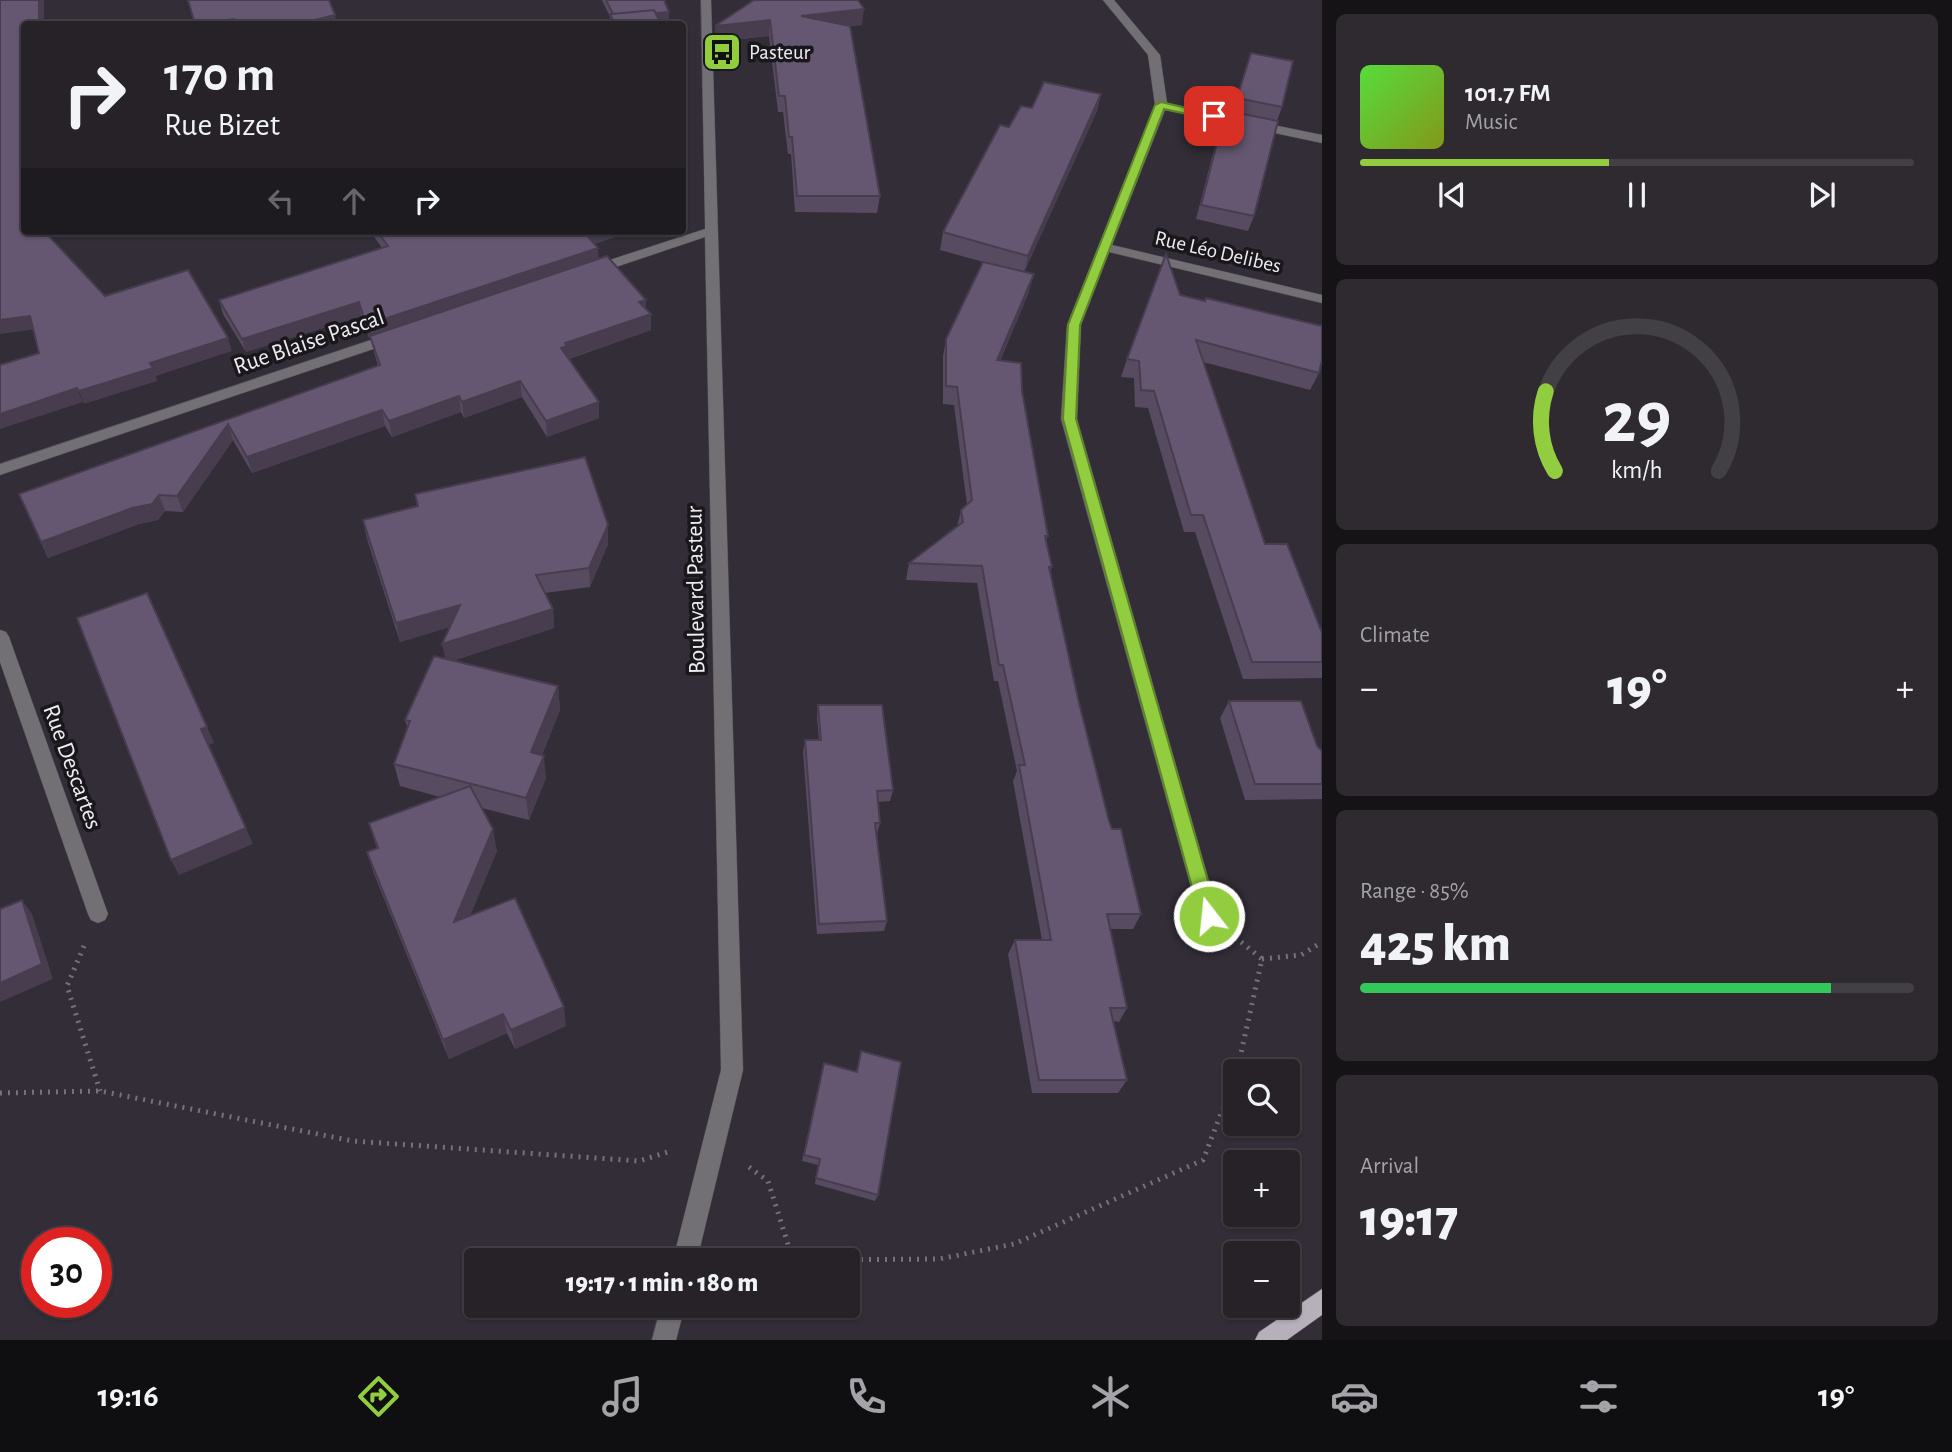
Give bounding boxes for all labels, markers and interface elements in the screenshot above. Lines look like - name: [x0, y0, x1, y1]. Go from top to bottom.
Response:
- bus stop icon: Pasteur: [701, 31, 743, 73]
- place label: Pasteur: [749, 42, 810, 63]
- icon: right: [49, 49, 140, 140]
- text: 170 m: [164, 51, 275, 100]
- text: 101.7 FM: [1465, 80, 1551, 106]
- pin: [1184, 86, 1244, 146]
- icon: arrive: [1195, 97, 1233, 135]
- text: Rue Bizet: [164, 109, 280, 141]
- text: Music: [1465, 111, 1517, 134]
- icon: previous: [1433, 176, 1471, 214]
- icon: pause: [1618, 176, 1656, 214]
- icon: next: [1803, 176, 1841, 214]
- icon: left: [262, 182, 300, 220]
- icon: ahead: [335, 182, 373, 220]
- icon: right: [408, 182, 446, 220]
- street label: Rue Léo Delibes: [1153, 227, 1283, 277]
- street label: Rue Blaise Pascal: [231, 305, 387, 379]
- text: 29: [1602, 383, 1672, 456]
- text: km/h: [1611, 458, 1663, 483]
- street label: Boulevard Pasteur: [683, 505, 709, 674]
- text: Climate: [1360, 624, 1430, 647]
- text: 19°: [1607, 662, 1667, 714]
- text: −: [1360, 670, 1378, 708]
- text: +: [1896, 670, 1914, 708]
- street label: Rue Descartes: [38, 702, 106, 832]
- position arrow: [1172, 879, 1246, 953]
- text: Range · 85%: [1360, 880, 1469, 903]
- text: 425 km: [1360, 918, 1511, 970]
- map controls: [1223, 1059, 1300, 1318]
- button: search: [1223, 1059, 1300, 1136]
- button: +: [1223, 1150, 1300, 1227]
- text: Arrival: [1360, 1155, 1419, 1178]
- text: 19:17: [1360, 1193, 1458, 1245]
- speed limit sign: 30: [21, 1227, 112, 1318]
- button: −: [1223, 1241, 1300, 1318]
- text: 19:17 · 1 min · 180 m: [566, 1270, 758, 1296]
- icon: directions: [354, 1372, 403, 1421]
- icon: music: [598, 1372, 647, 1421]
- icon: phone: [842, 1372, 891, 1421]
- icon: climate: [1086, 1372, 1135, 1421]
- icon: car: [1330, 1372, 1379, 1421]
- icon: filters: [1574, 1372, 1623, 1421]
- text: 19:16: [98, 1380, 159, 1412]
- text: 19°: [1818, 1380, 1854, 1412]

